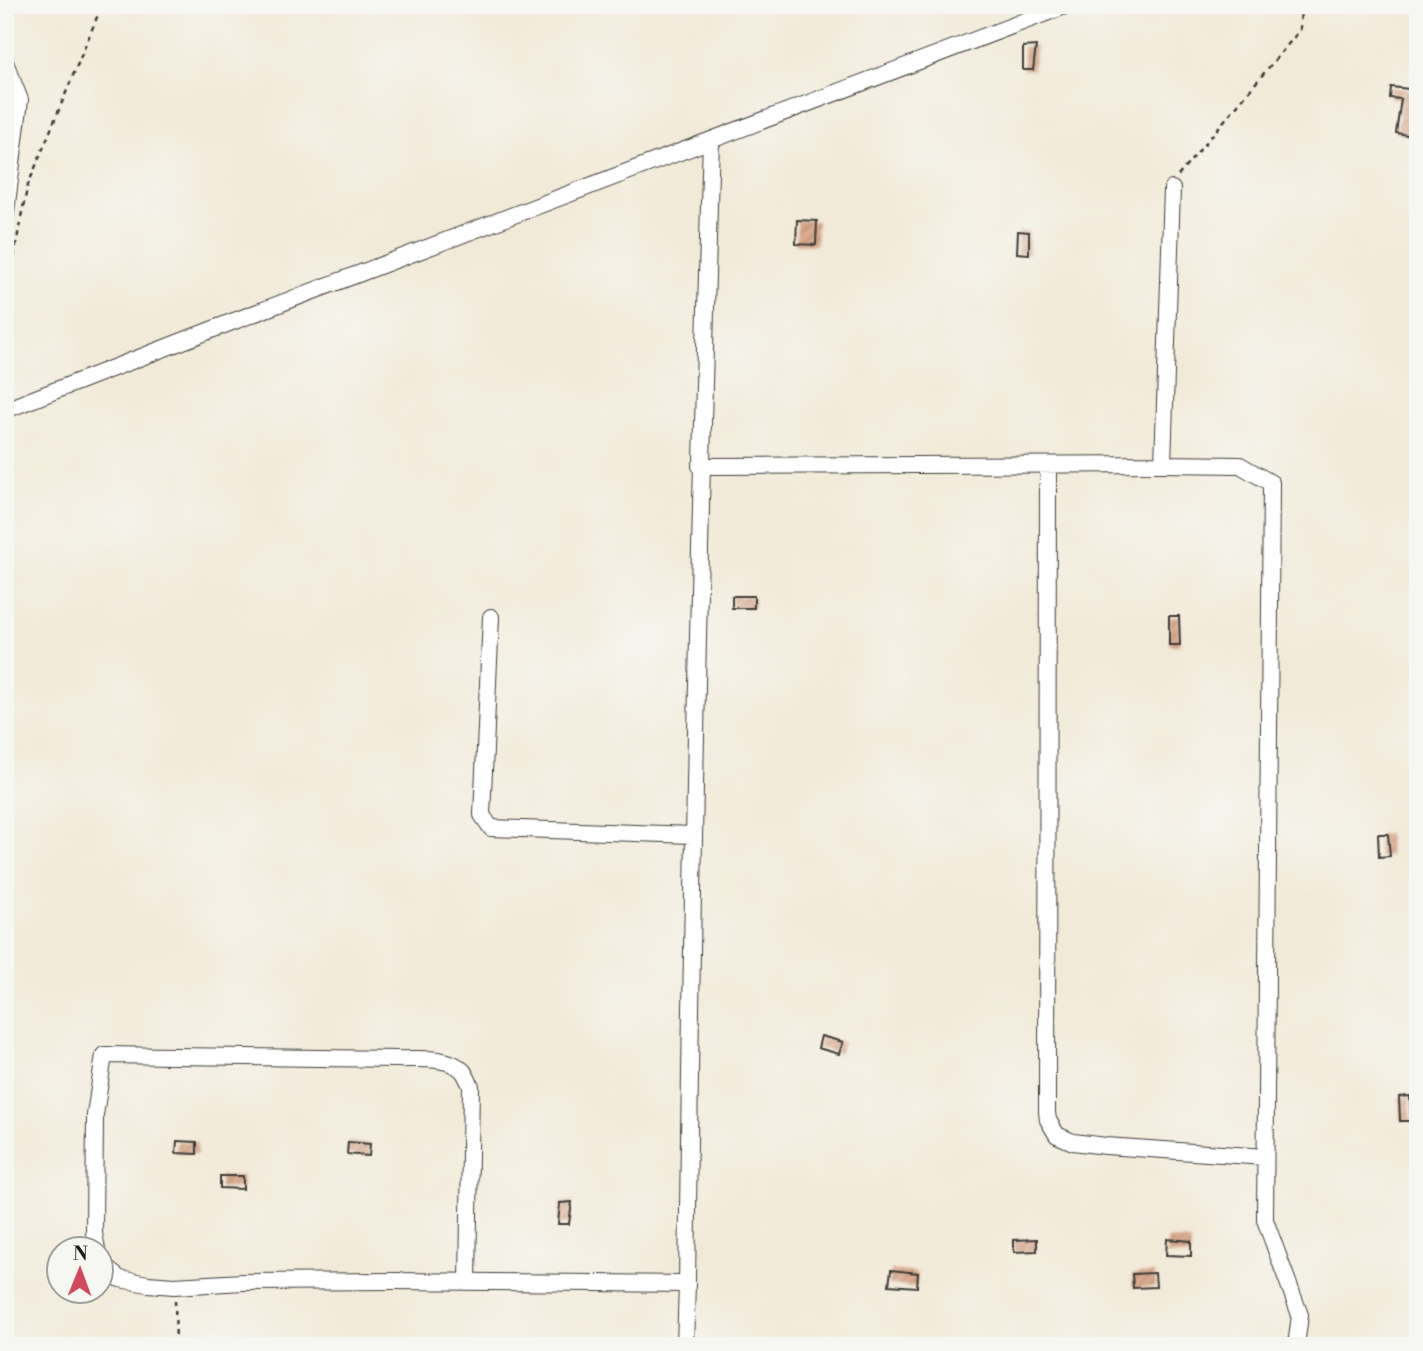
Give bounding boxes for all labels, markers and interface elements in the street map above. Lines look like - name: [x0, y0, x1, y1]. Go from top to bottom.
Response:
- north arrow: [46, 1236, 116, 1306]
- text: N: [73, 1242, 88, 1266]

